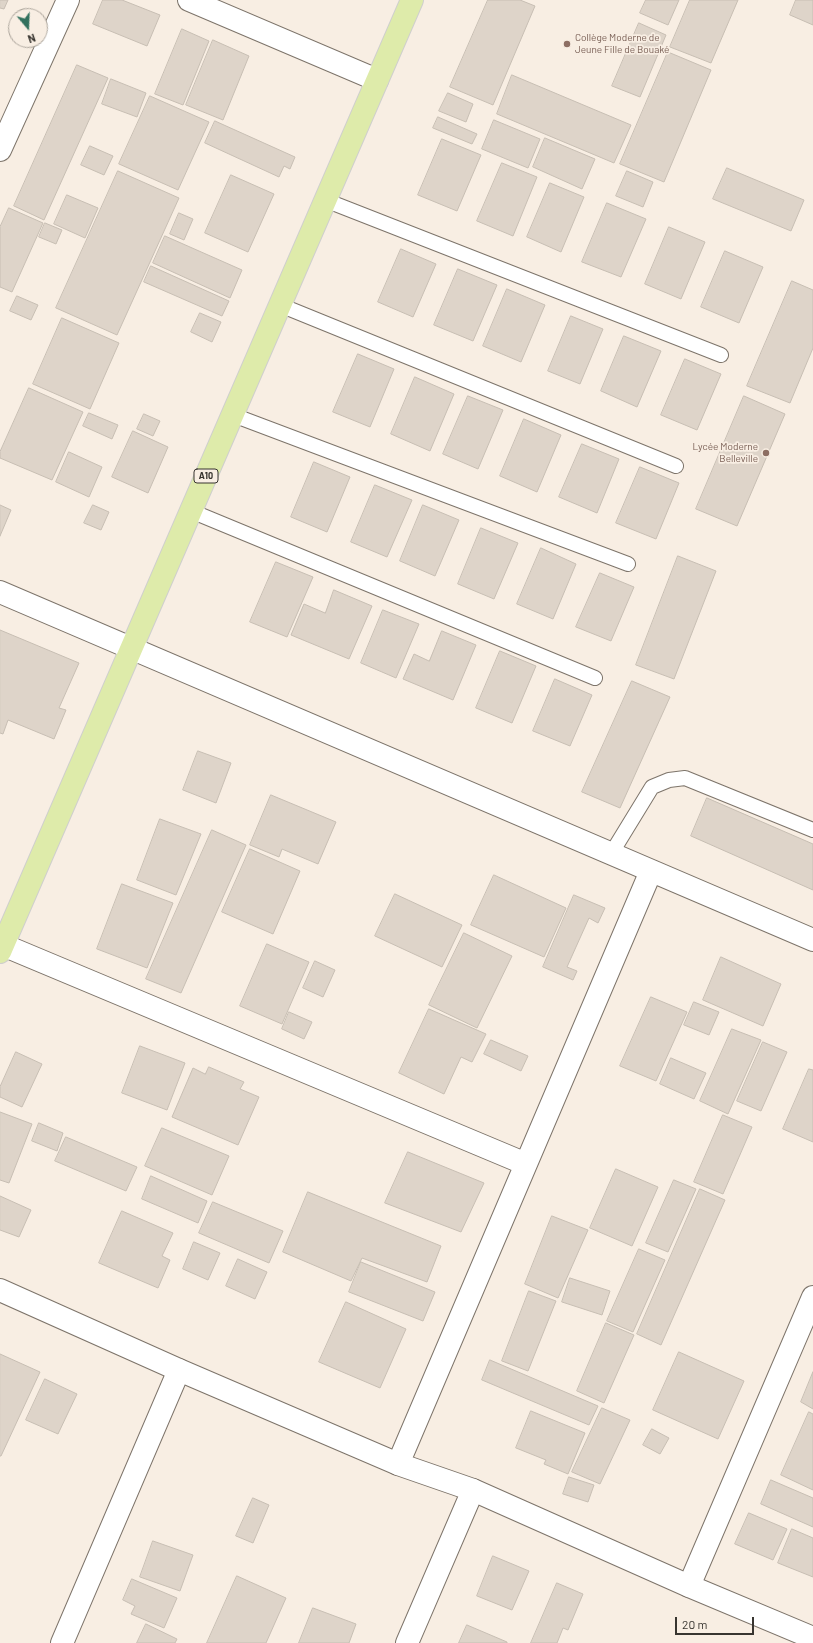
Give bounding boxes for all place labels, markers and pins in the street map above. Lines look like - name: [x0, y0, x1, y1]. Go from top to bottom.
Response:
- place label: Collège Moderne de Jeune Fille de Bouaké: [575, 32, 669, 56]
- marker: Collège Moderne de Jeune Fille de Bouaké: [562, 39, 572, 49]
- place label: Lycée Moderne Belleville: [692, 441, 758, 464]
- marker: Lycée Moderne Belleville: [761, 448, 771, 458]

